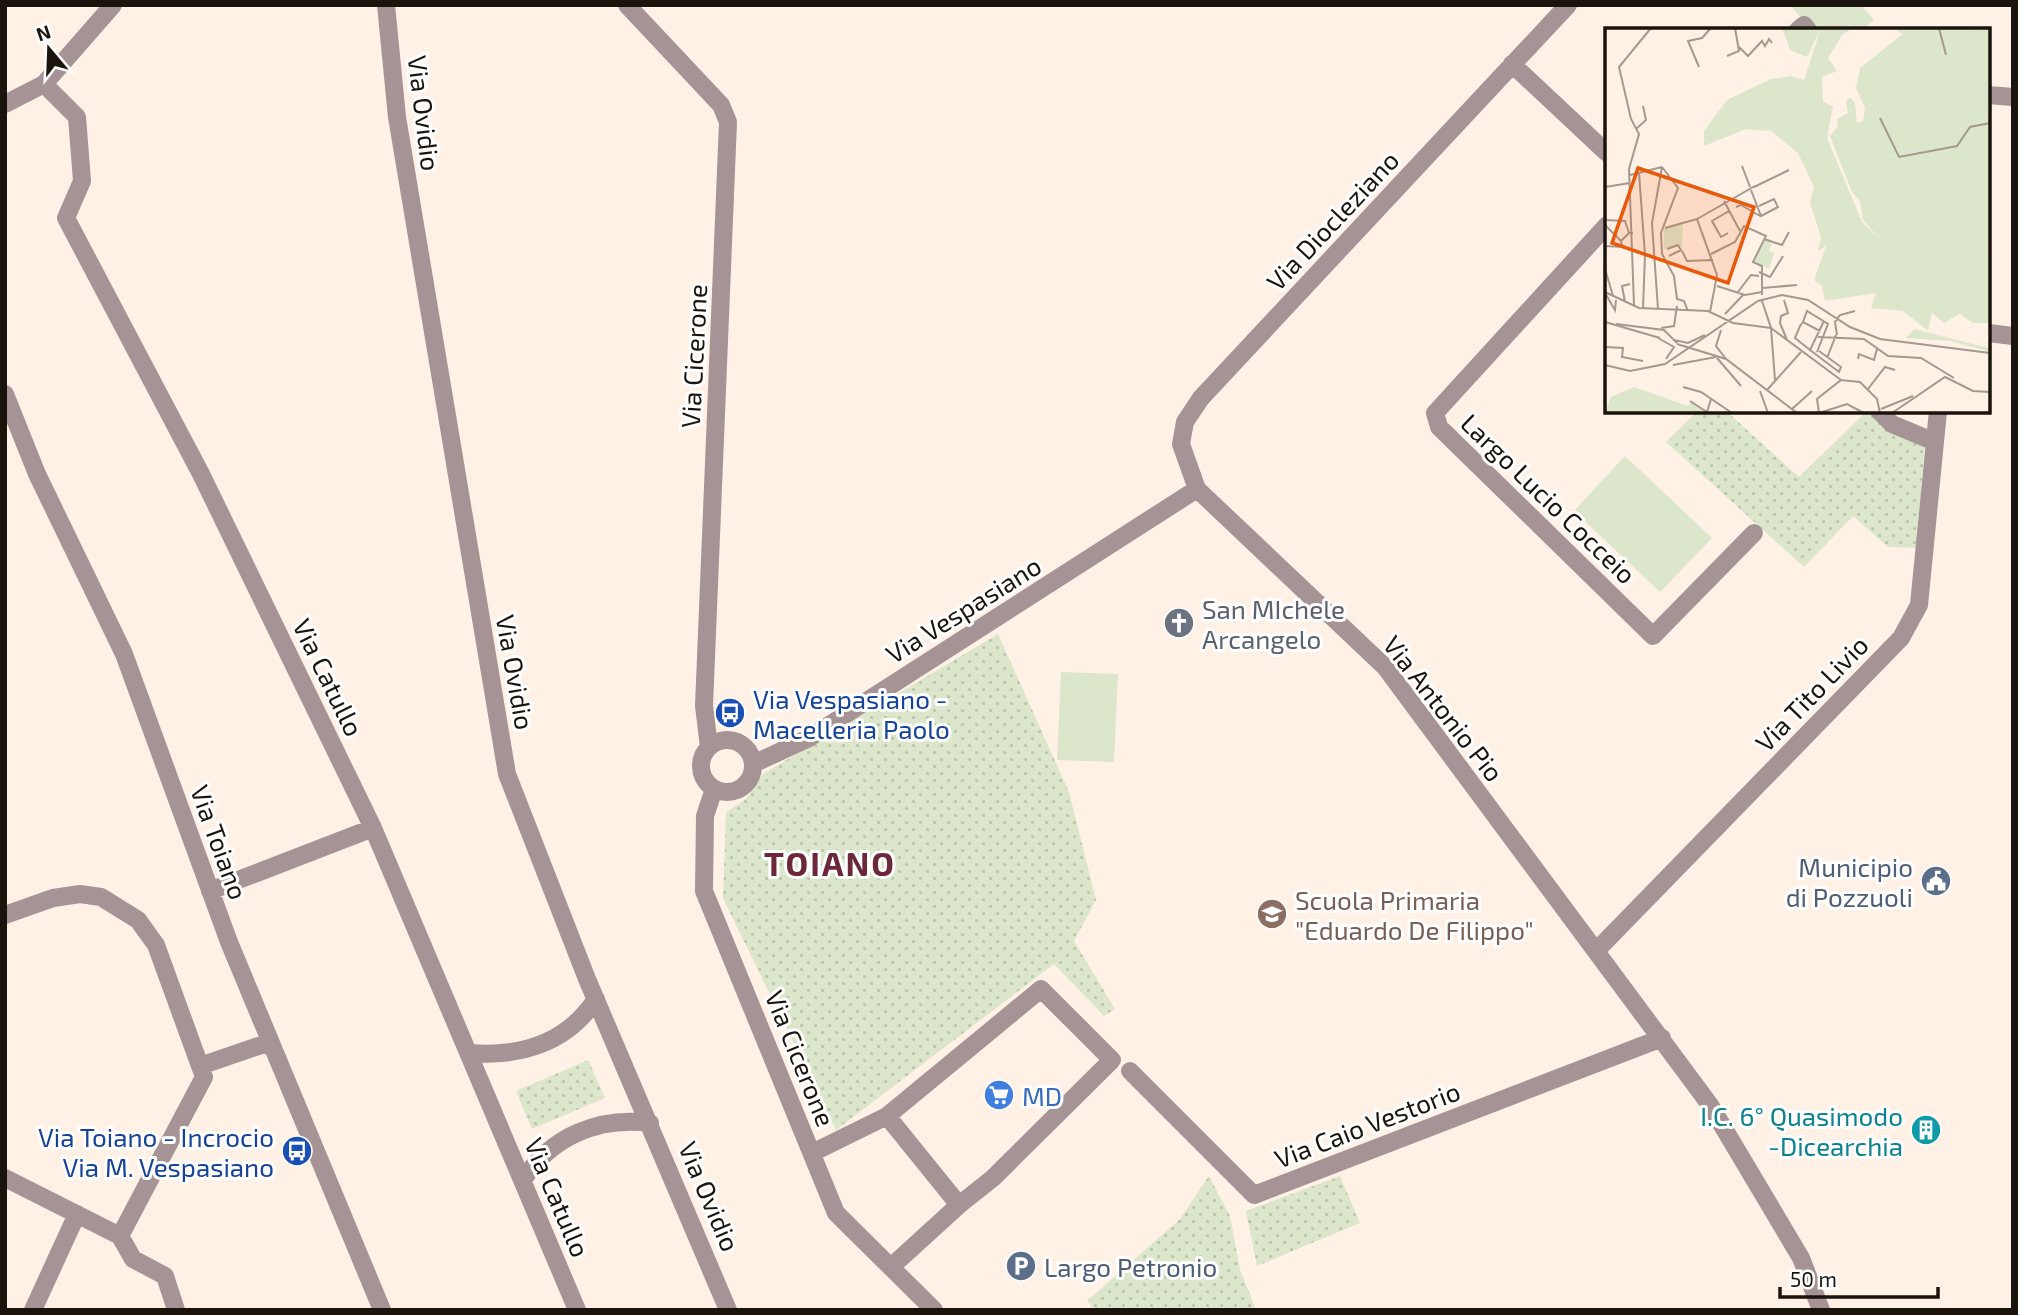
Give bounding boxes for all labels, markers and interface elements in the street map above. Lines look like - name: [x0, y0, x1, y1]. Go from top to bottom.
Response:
- north arrow: [14, 14, 84, 84]
- text: N: [33, 19, 54, 46]
- inset map: [1605, 28, 1990, 413]
- street label: Via Ovidio: [403, 54, 447, 172]
- street label: Via Diocleziano: [1260, 144, 1404, 296]
- street label: Via Cicerone: [674, 283, 712, 429]
- street label: Largo Lucio Cocceio: [1455, 407, 1643, 589]
- street label: Via Vespasiano: [880, 549, 1046, 669]
- place label: San MIchele Arcangelo: [1202, 593, 1345, 654]
- church icon: San MIchele Arcangelo: [1162, 606, 1196, 640]
- street label: Via Ovidio: [491, 612, 541, 732]
- street label: Via Catullo: [287, 613, 371, 741]
- street label: Via Antonio Pio: [1377, 629, 1511, 787]
- street label: Via Tito Livio: [1748, 629, 1874, 757]
- place label: Via Vespasiano - Macelleria Paolo: [753, 683, 950, 744]
- bus stop icon: Via Vespasiano - Macelleria Paolo: [713, 696, 747, 730]
- street label: Via Toiano: [185, 781, 255, 903]
- district label: TOIANO: [764, 843, 896, 883]
- place label: Municipio di Pozzuoli: [1786, 851, 1913, 912]
- public building icon: Municipio di Pozzuoli: [1919, 864, 1953, 898]
- place label: Scuola Primaria "Eduardo De Filippo": [1295, 884, 1534, 945]
- school or university icon: Scuola Primaria "Eduardo De Filippo": [1255, 897, 1289, 931]
- street label: Via Cicerone: [760, 985, 842, 1131]
- street label: Via Caio Vestorio: [1270, 1074, 1464, 1174]
- supermarket icon: MD: [982, 1078, 1016, 1112]
- place label: MD: [1022, 1080, 1062, 1111]
- place label: I.C. 6° Quasimodo -Dicearchia: [1700, 1100, 1903, 1161]
- building icon: I.C. 6° Quasimodo -Dicearchia: [1909, 1113, 1943, 1147]
- place label: Via Toiano - Incrocio Via M. Vespasiano: [38, 1121, 274, 1182]
- street label: Via Catullo: [519, 1133, 597, 1261]
- bus stop icon: Via Toiano - Incrocio Via M. Vespasiano: [280, 1134, 314, 1168]
- street label: Via Ovidio: [673, 1137, 747, 1255]
- parking icon: Largo Petronio: [1004, 1249, 1038, 1283]
- place label: Largo Petronio: [1044, 1251, 1217, 1282]
- scale bar: [1780, 1256, 1938, 1300]
- text: 50 m: [1790, 1266, 1837, 1291]

